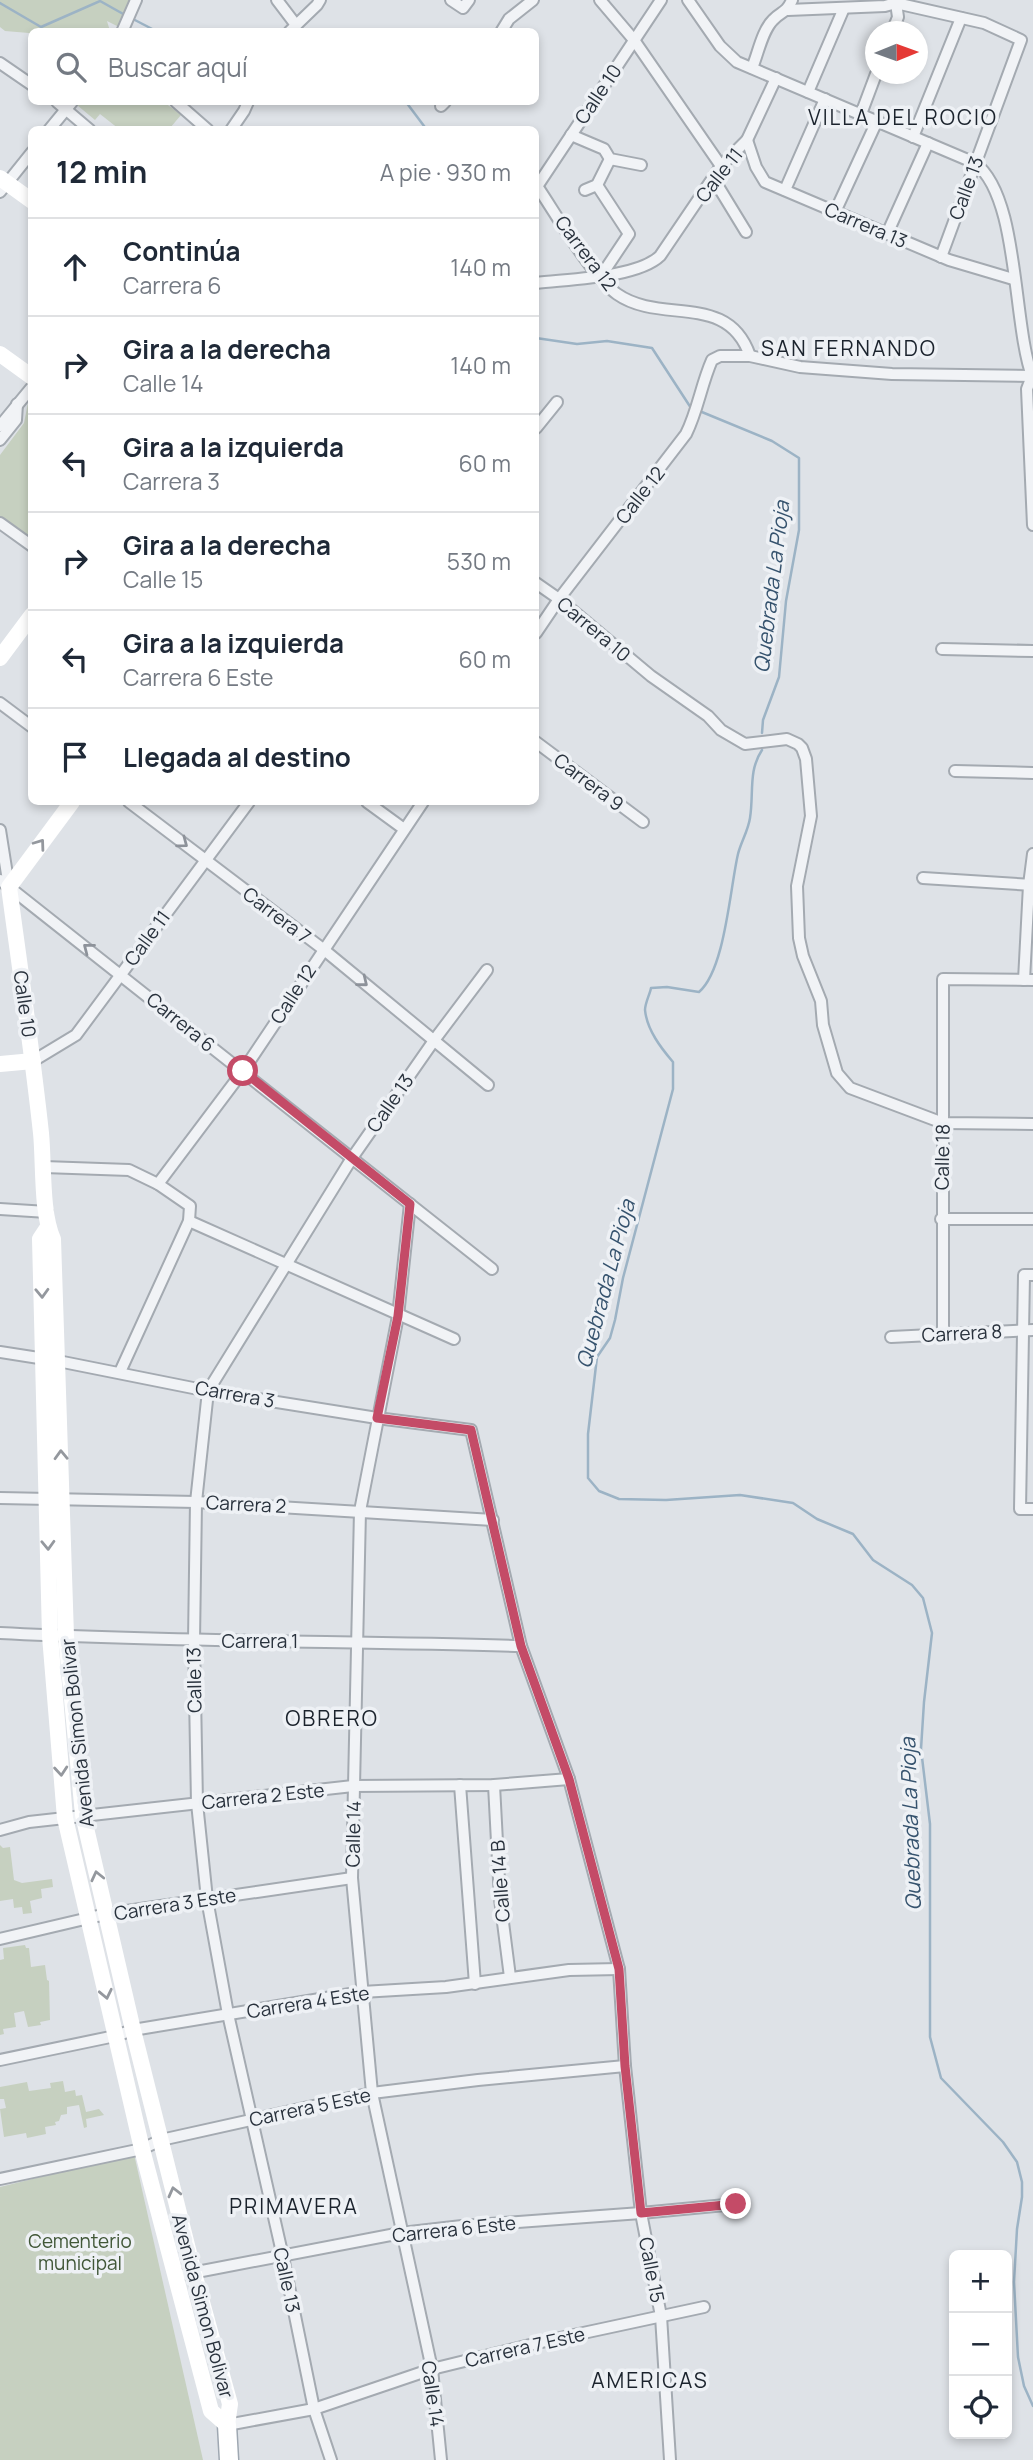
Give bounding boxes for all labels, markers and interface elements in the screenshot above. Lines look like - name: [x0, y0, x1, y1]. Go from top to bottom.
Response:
- north arrow: [865, 21, 928, 84]
- search box: [28, 28, 539, 105]
- icon: search: [52, 48, 90, 86]
- text: Buscar aquí: [108, 49, 248, 85]
- street label: Calle 10: [569, 59, 627, 129]
- district label: VILLA DEL ROCIO: [808, 103, 998, 131]
- street label: Calle 11: [689, 142, 749, 208]
- text: 12 min: [56, 151, 147, 192]
- street label: Calle 13: [943, 153, 989, 223]
- text: A pie · 930 m: [380, 156, 511, 188]
- street label: Carrera 13: [821, 196, 911, 254]
- street label: Carrera 12: [549, 210, 623, 296]
- text: Continúa: [123, 233, 241, 269]
- icon: ahead: [56, 248, 94, 286]
- text: 140 m: [450, 251, 511, 283]
- text: Carrera 6: [123, 269, 222, 301]
- text: Gira a la derecha: [123, 331, 331, 367]
- district label: SAN FERNANDO: [761, 334, 937, 362]
- icon: right: [56, 346, 94, 384]
- text: 140 m: [450, 349, 511, 381]
- text: Calle 14: [123, 367, 204, 399]
- text: Gira a la izquierda: [123, 429, 344, 465]
- icon: left: [56, 444, 94, 482]
- text: 60 m: [459, 447, 511, 479]
- street label: Calle 12: [609, 461, 671, 529]
- text: Carrera 3: [123, 465, 220, 497]
- water label: Quebrada La Pioja: [747, 498, 796, 674]
- text: Gira a la derecha: [123, 527, 331, 563]
- icon: right: [56, 542, 94, 580]
- text: 530 m: [447, 545, 511, 577]
- text: Calle 15: [123, 563, 203, 595]
- street label: Carrera 10: [552, 591, 636, 667]
- text: Gira a la izquierda: [123, 625, 344, 661]
- icon: left: [56, 640, 94, 678]
- text: 60 m: [459, 643, 511, 675]
- text: Carrera 6 Este: [123, 661, 274, 693]
- icon: arrive: [56, 738, 94, 776]
- text: Llegada al destino: [123, 739, 351, 775]
- street label: Carrera 9: [549, 747, 629, 817]
- one-way arrow: [176, 835, 188, 847]
- one-way arrow: [32, 839, 45, 852]
- street label: Carrera 7: [238, 881, 316, 949]
- street label: Calle 11: [118, 905, 176, 971]
- one-way arrow: [84, 944, 96, 957]
- street label: Calle 12: [264, 959, 322, 1029]
- street label: Calle 10: [7, 969, 43, 1039]
- one-way arrow: [355, 974, 368, 986]
- street label: Carrera 6: [141, 986, 221, 1058]
- route start: [227, 1055, 258, 1086]
- street label: Calle 13: [360, 1069, 420, 1137]
- street label: Calle 18: [928, 1124, 956, 1190]
- water label: Quebrada La Pioja: [569, 1195, 641, 1371]
- one-way arrow: [35, 1287, 50, 1298]
- street label: Carrera 8: [921, 1318, 1003, 1348]
- street label: Carrera 3: [193, 1374, 277, 1414]
- one-way arrow: [54, 1449, 69, 1460]
- street label: Carrera 2: [205, 1489, 287, 1519]
- one-way arrow: [40, 1539, 55, 1550]
- street label: Carrera 1: [222, 1628, 299, 1654]
- street label: Avenida Simon Bolivar: [54, 1637, 100, 1829]
- street label: Calle 13: [180, 1647, 208, 1713]
- district label: OBRERO: [285, 1704, 379, 1732]
- water label: Quebrada La Pioja: [893, 1736, 927, 1911]
- one-way arrow: [53, 1766, 68, 1777]
- street label: Carrera 2 Este: [200, 1777, 326, 1815]
- street label: Calle 14: [339, 1801, 367, 1867]
- street label: Calle 14 B: [484, 1839, 516, 1923]
- one-way arrow: [91, 1870, 105, 1882]
- street label: Carrera 3 Este: [112, 1882, 238, 1926]
- street label: Carrera 4 Este: [245, 1979, 371, 2025]
- one-way arrow: [98, 1988, 113, 2000]
- street label: Carrera 5 Este: [247, 2081, 373, 2133]
- one-way arrow: [168, 2186, 182, 2198]
- route end: [720, 2188, 751, 2219]
- district label: PRIMAVERA: [229, 2192, 359, 2220]
- street label: Carrera 6 Este: [391, 2210, 517, 2248]
- street label: Avenida Simon Bolivar: [166, 2211, 240, 2401]
- park label: Cementerio municipal: [28, 2228, 132, 2276]
- street label: Calle 15: [633, 2235, 671, 2305]
- street label: Calle 13: [267, 2245, 307, 2315]
- map controls: [949, 2250, 1012, 2439]
- button: +: [949, 2250, 1012, 2313]
- button: −: [949, 2313, 1012, 2376]
- street label: Carrera 7 Este: [463, 2321, 587, 2373]
- street label: Calle 14: [415, 2359, 451, 2429]
- district label: AMERICAS: [591, 2366, 709, 2394]
- button: locate: [949, 2376, 1012, 2439]

